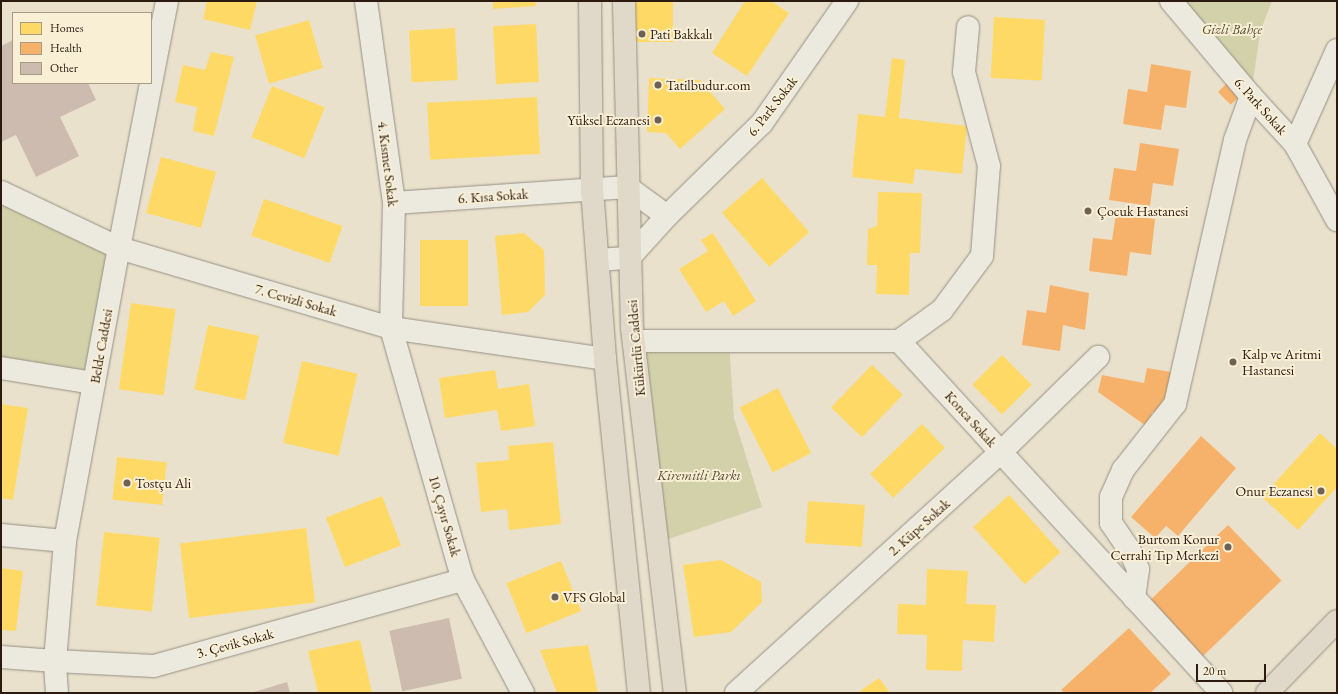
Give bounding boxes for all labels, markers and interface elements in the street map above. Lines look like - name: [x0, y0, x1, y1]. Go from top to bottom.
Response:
- legend: [12, 12, 152, 84]
- text: Homes: [50, 20, 84, 36]
- park label: Gizli Bahçe: [1202, 21, 1262, 37]
- place label: Pati Bakkalı: [650, 26, 713, 42]
- marker: Pati Bakkalı: [637, 29, 647, 39]
- text: Health: [50, 40, 82, 56]
- text: Other: [50, 60, 78, 76]
- street label: 6. Park Sokak: [743, 73, 801, 139]
- street label: 6. Park Sokak: [1231, 74, 1291, 138]
- place label: Tatilbudur.com: [666, 77, 751, 93]
- marker: Tatilbudur.com: [653, 80, 663, 90]
- place label: Yüksel Eczanesi: [567, 112, 650, 128]
- marker: Yüksel Eczanesi: [653, 115, 663, 125]
- street label: 4. Kısmet Sokak: [374, 120, 402, 208]
- street label: 6. Kısa Sokak: [457, 185, 529, 207]
- place label: Çocuk Hastanesi: [1097, 203, 1189, 219]
- marker: Çocuk Hastanesi: [1082, 205, 1094, 217]
- street label: 7. Cevizli Sokak: [253, 280, 339, 320]
- street label: Kükürtlü Caddesi: [623, 299, 649, 397]
- street label: Belde Caddesi: [86, 307, 116, 385]
- place label: Kalp ve Aritmi Hastanesi: [1242, 346, 1321, 378]
- marker: Kalp ve Aritmi Hastanesi: [1227, 356, 1239, 368]
- street label: Konca Sokak: [941, 387, 1001, 451]
- park label: Kiremitli Parkı: [657, 467, 741, 483]
- street label: 10. Çayır Sokak: [425, 473, 465, 559]
- place label: Tostçu Ali: [135, 475, 191, 491]
- marker: Tostçu Ali: [122, 478, 132, 488]
- place label: Onur Eczanesi: [1236, 483, 1313, 499]
- marker: Onur Eczanesi: [1316, 486, 1326, 496]
- street label: 2. Küpe Sokak: [885, 495, 953, 559]
- place label: Burtom Konur Cerrahi Tıp Merkezi: [1111, 531, 1219, 564]
- marker: Burtom Konur Cerrahi Tıp Merkezi: [1222, 541, 1234, 553]
- place label: VFS Global: [563, 589, 625, 605]
- marker: VFS Global: [550, 592, 560, 602]
- street label: 3. Çevik Sokak: [195, 625, 275, 661]
- scale bar: [1198, 656, 1268, 682]
- text: 20 m: [1203, 663, 1226, 679]

